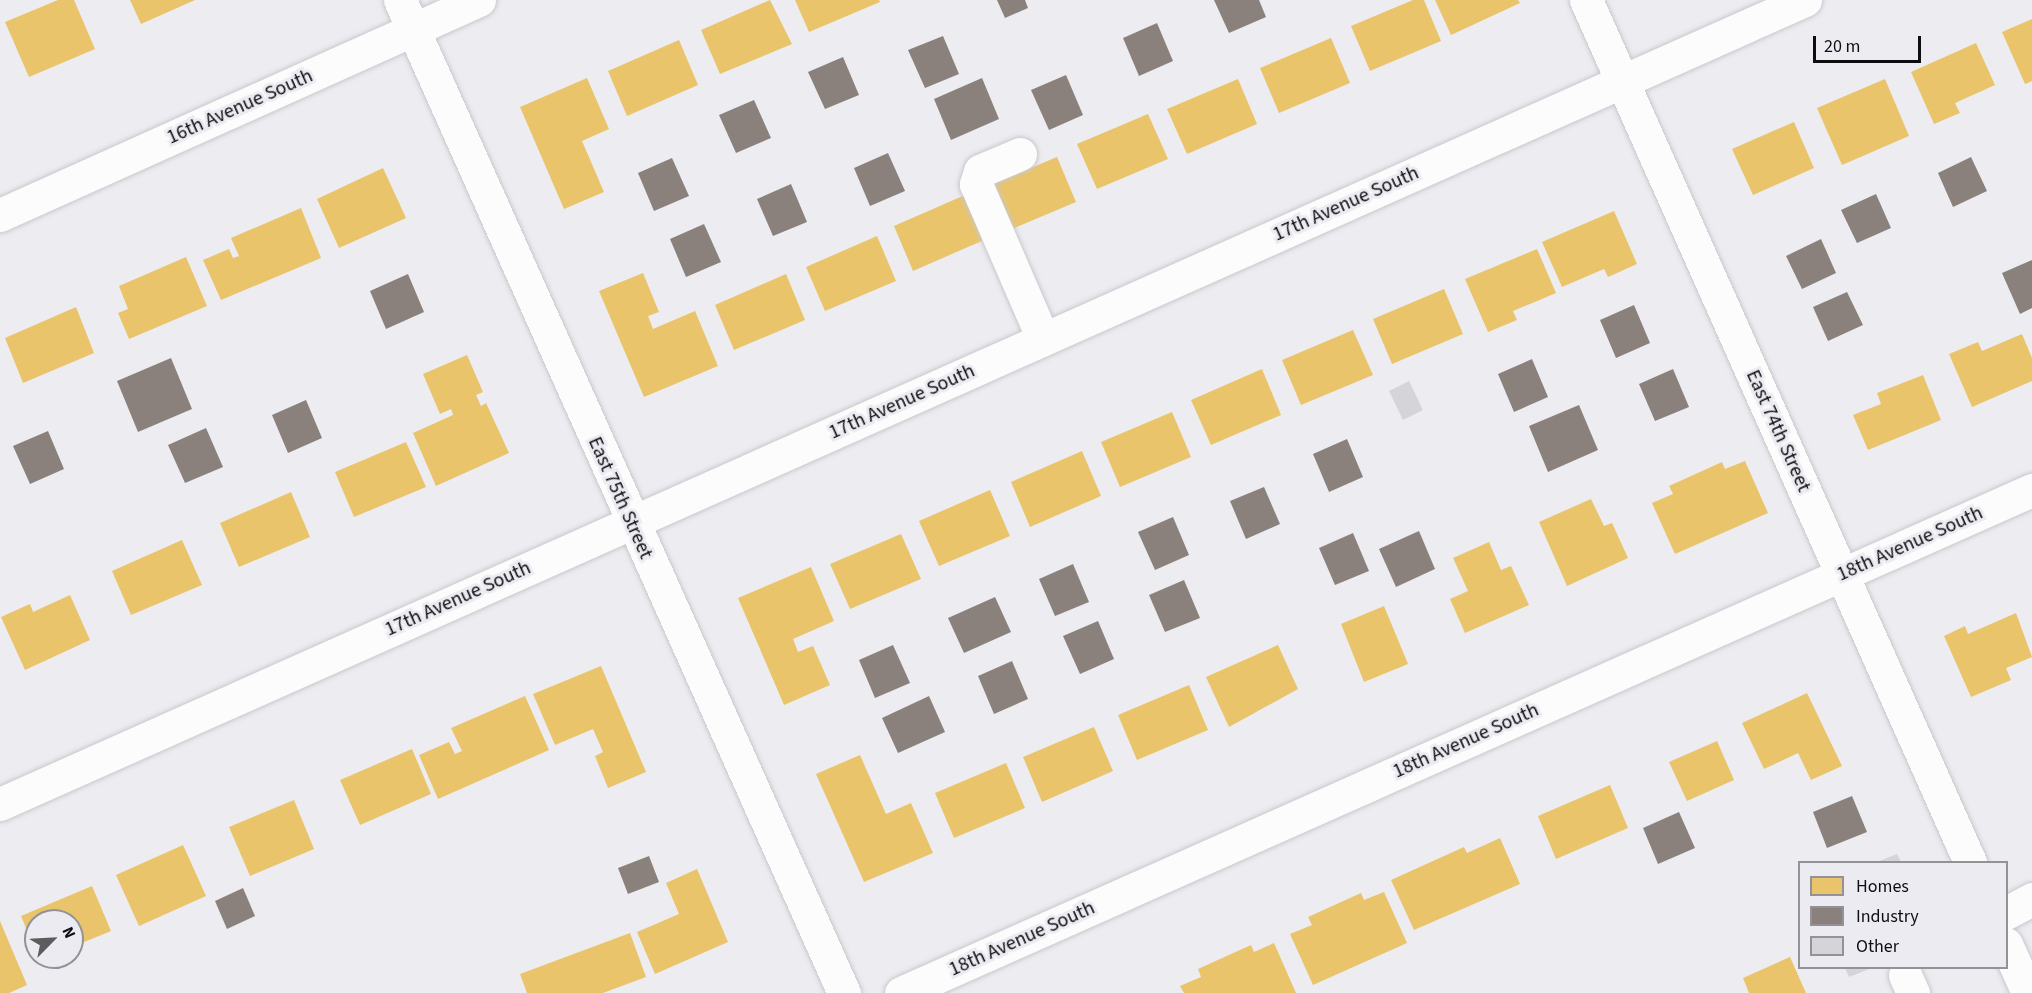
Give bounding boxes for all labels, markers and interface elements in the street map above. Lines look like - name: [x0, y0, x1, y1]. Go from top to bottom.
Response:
- scale bar: [1816, 24, 1924, 62]
- text: 20 m: [1824, 34, 1860, 59]
- street label: 16th Avenue South: [163, 64, 317, 150]
- street label: 17th Avenue South: [1269, 161, 1423, 247]
- street label: 17th Avenue South: [825, 359, 979, 445]
- street label: East 74th Street: [1740, 366, 1816, 496]
- street label: East 75th Street: [582, 433, 658, 563]
- street label: 18th Avenue South: [1833, 501, 1987, 587]
- street label: 17th Avenue South: [381, 556, 535, 642]
- street label: 18th Avenue South: [1389, 698, 1543, 784]
- legend: [1798, 861, 2008, 969]
- text: Homes: [1856, 874, 1909, 899]
- street label: 18th Avenue South: [945, 896, 1099, 982]
- text: Industry: [1856, 904, 1919, 929]
- north arrow: [24, 909, 84, 969]
- text: N: [56, 923, 81, 942]
- text: Other: [1856, 934, 1899, 959]

